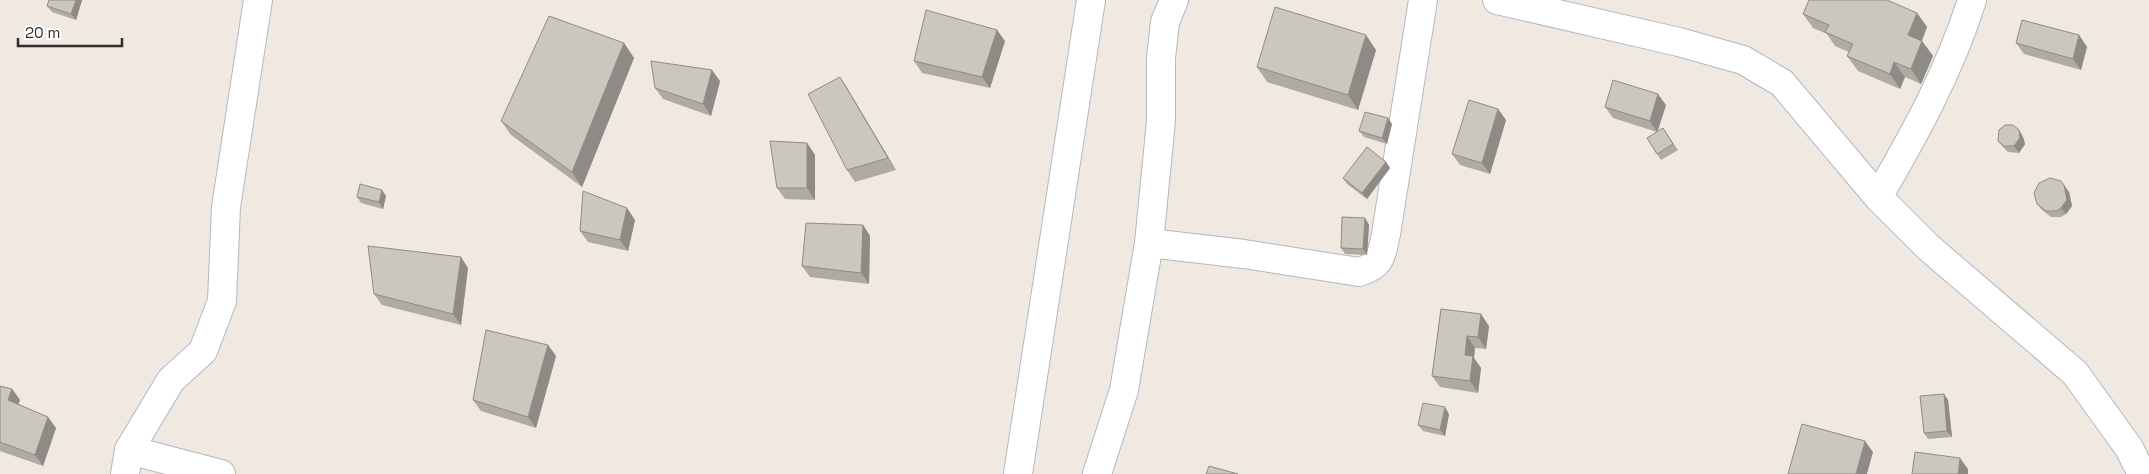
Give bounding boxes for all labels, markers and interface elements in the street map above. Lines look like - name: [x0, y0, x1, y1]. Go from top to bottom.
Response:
- scale bar: [18, 15, 121, 47]
- text: 20 m: [25, 23, 60, 42]

